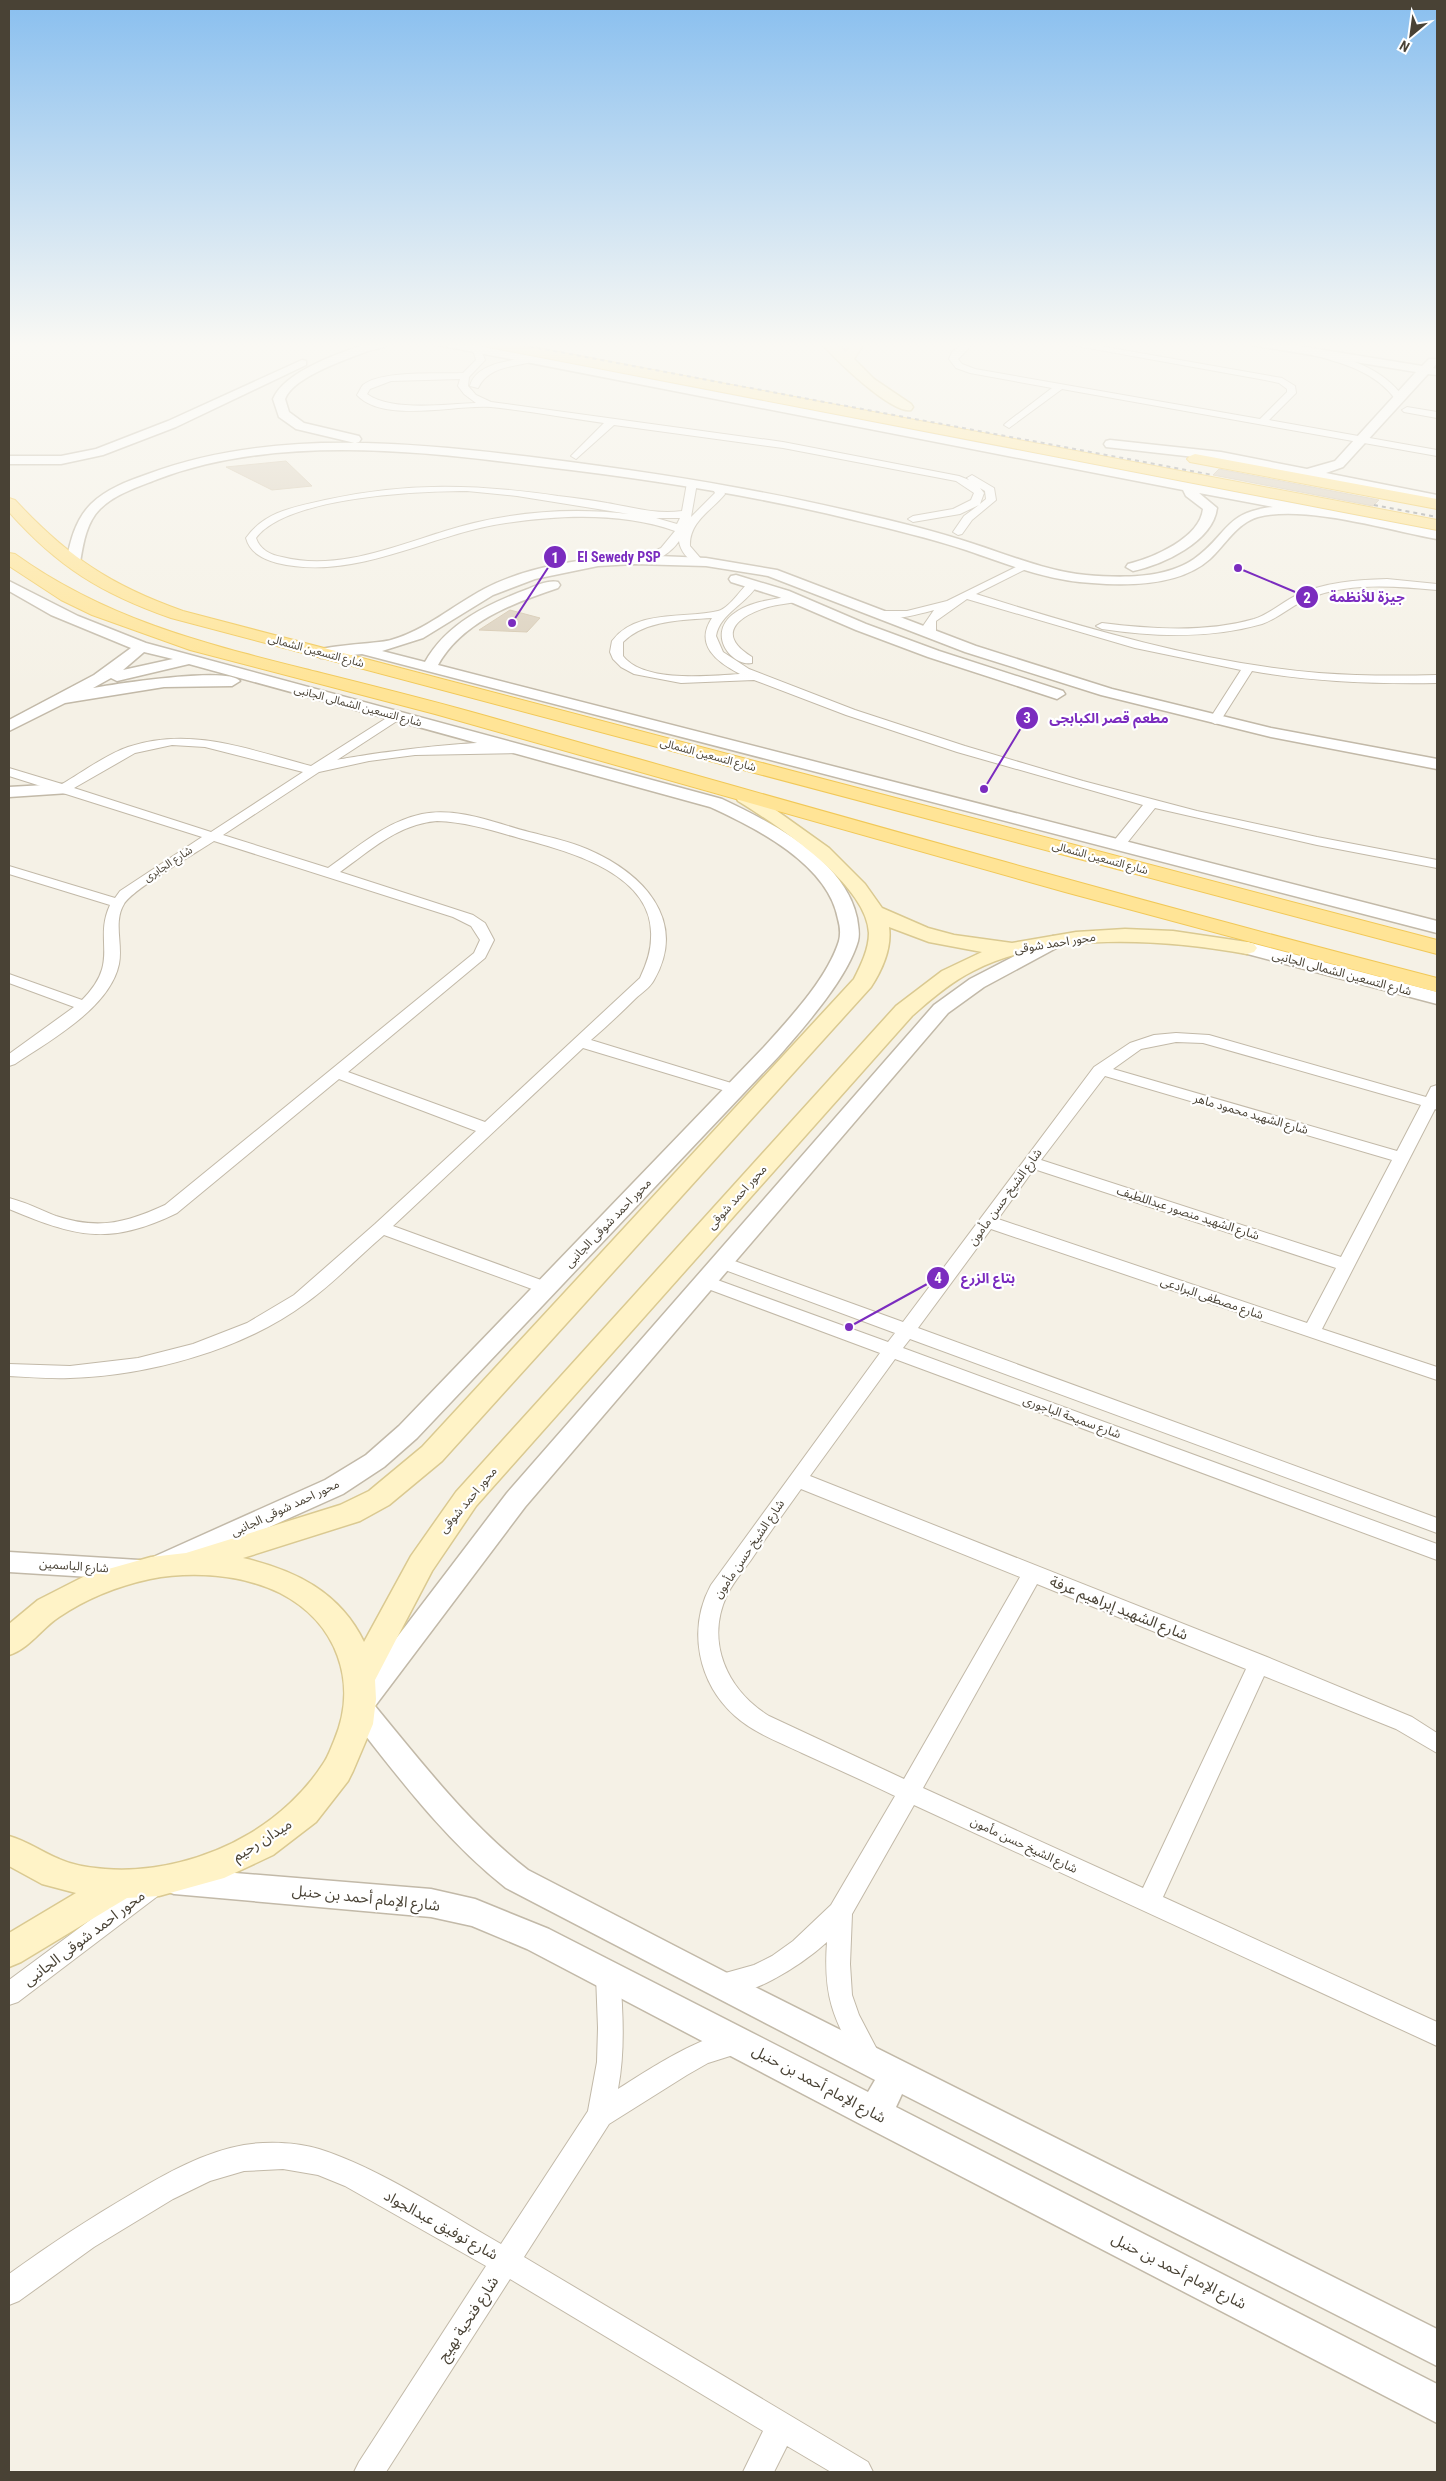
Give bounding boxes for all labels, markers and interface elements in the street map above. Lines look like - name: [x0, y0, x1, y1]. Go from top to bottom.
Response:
- north arrow: [1386, 10, 1436, 60]
- text: N: [1397, 37, 1412, 55]
- callout: El Sewedy PSP: [543, 543, 671, 572]
- text: 1: [551, 549, 559, 567]
- text: El Sewedy PSP: [577, 549, 661, 565]
- callout: جيزة للأنظمة: [1294, 583, 1415, 612]
- text: 2: [1303, 589, 1311, 607]
- text: جيزة للأنظمة: [1329, 589, 1405, 606]
- street label: شارع التسعين الشمالى: [266, 632, 366, 671]
- street label: شارع التسعين الشمالى الجانبى: [292, 683, 424, 730]
- callout: مطعم قصر الكبابجى: [1014, 703, 1179, 732]
- text: 3: [1023, 709, 1031, 727]
- text: مطعم قصر الكبابجى: [1049, 710, 1169, 729]
- street label: شارع التسعين الشمالى: [658, 736, 758, 775]
- street label: شارع التسعين الشمالى: [1050, 839, 1150, 878]
- street label: شارع الجابرى: [141, 843, 196, 885]
- street label: محور احمد شوقى: [1013, 930, 1097, 956]
- street label: شارع التسعين الشمالى الجانبى: [1270, 948, 1413, 1000]
- street label: شارع الشهيد محمود ماهر: [1191, 1091, 1310, 1139]
- street label: شارع الشيخ حسن مأمون: [965, 1146, 1046, 1249]
- street label: محور احمد شوقى: [704, 1162, 770, 1232]
- street label: محور احمد شوقى الجانبى: [562, 1176, 654, 1270]
- street label: شارع الشهيد منصور عبداللطيف: [1114, 1183, 1261, 1245]
- callout: بتاع الزرع: [926, 1264, 1025, 1293]
- text: 4: [934, 1269, 942, 1287]
- text: بتاع الزرع: [961, 1270, 1015, 1289]
- street label: شارع مصطفى البرادعى: [1158, 1274, 1265, 1324]
- street label: شارع سميحة الباجورى: [1021, 1393, 1123, 1443]
- street label: محور احمد شوقى: [436, 1464, 500, 1536]
- street label: محور احمد شوقى الجانبى: [229, 1477, 341, 1539]
- street label: شارع الشيخ حسن مأمون: [710, 1497, 789, 1602]
- street label: شارع الياسمين: [39, 1557, 109, 1577]
- street label: شارع الشهيد إبراهيم عرفة: [1046, 1572, 1191, 1647]
- street label: شارع الشيخ حسن مأمون: [968, 1814, 1080, 1878]
- street label: ميدان رحيم: [229, 1815, 296, 1867]
- street label: شارع الإمام أحمد بن حنبل: [291, 1881, 441, 1918]
- street label: محور احمد شوقى الجانبى: [20, 1886, 148, 1990]
- street label: شارع الإمام أحمد بن حنبل: [748, 2041, 889, 2130]
- street label: شارع توفيق عبدالجواد: [379, 2186, 501, 2267]
- street label: شارع الإمام أحمد بن حنبل: [1107, 2229, 1250, 2316]
- street label: شارع فتحية بهيج: [434, 2273, 505, 2367]

